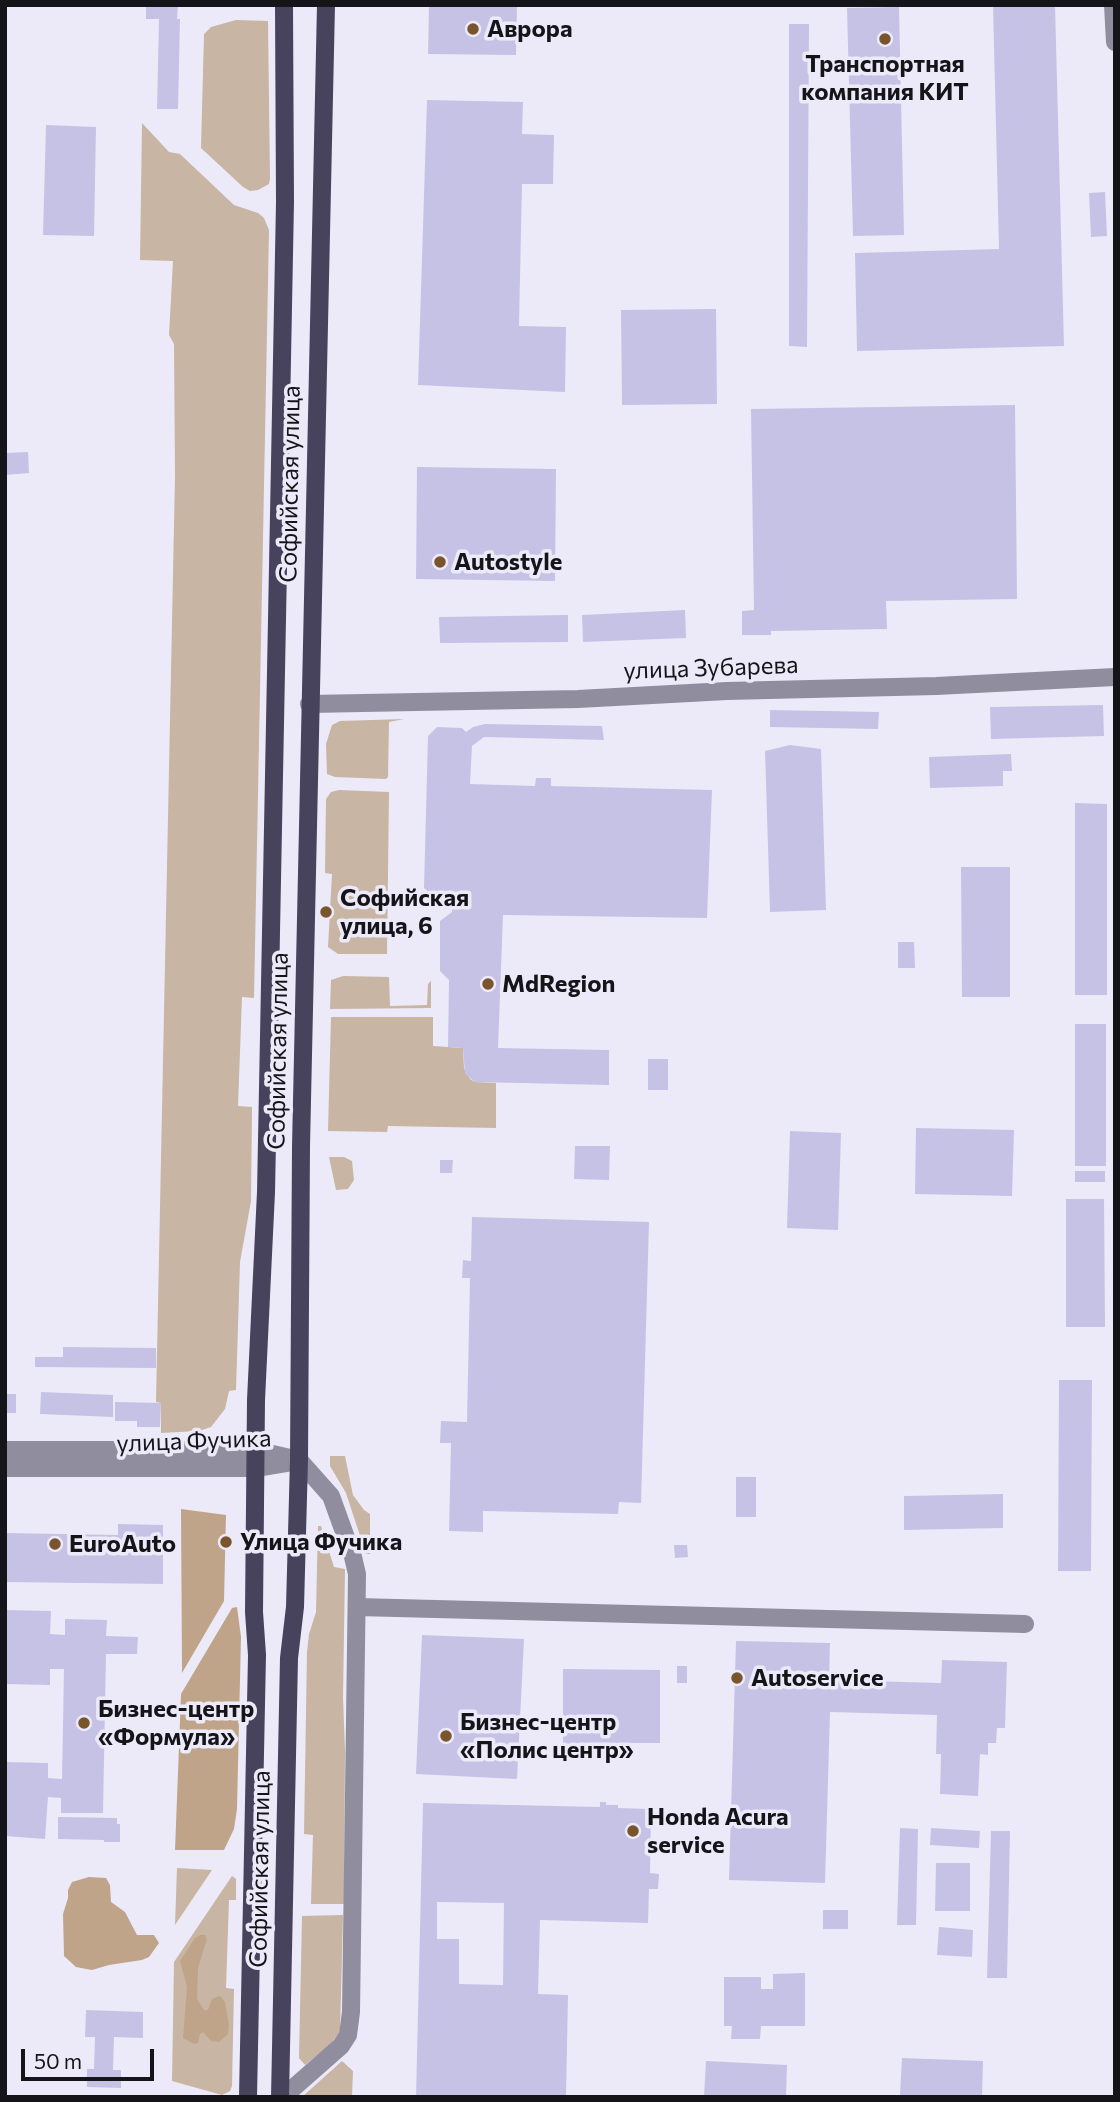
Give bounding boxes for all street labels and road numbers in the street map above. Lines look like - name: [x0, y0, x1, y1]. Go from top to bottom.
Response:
- street label: Софийская улица: [274, 385, 306, 583]
- street label: улица Зубарева: [623, 651, 799, 685]
- street label: Софийская улица: [262, 952, 294, 1150]
- street label: улица Фучика: [116, 1424, 272, 1458]
- street label: Софийская улица: [244, 1770, 276, 1968]

